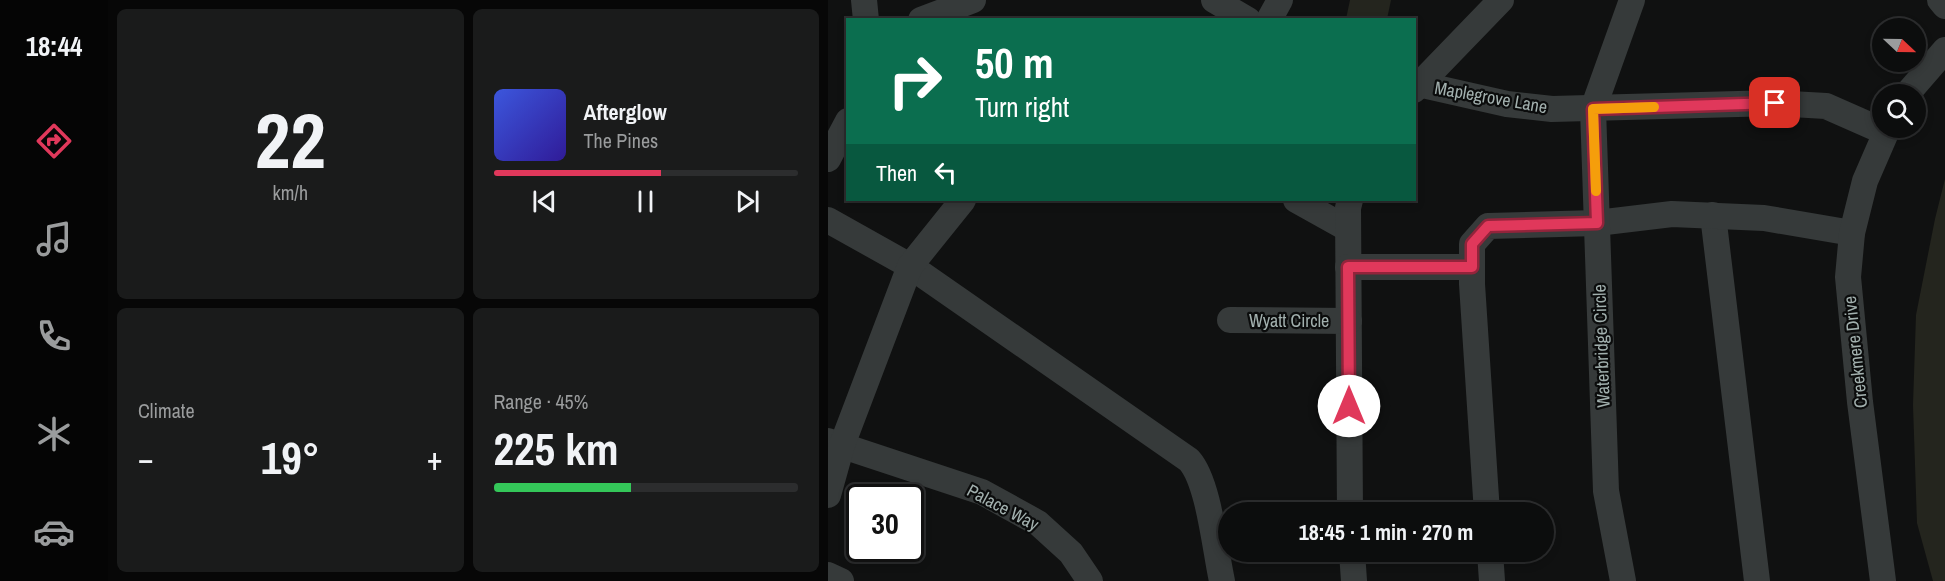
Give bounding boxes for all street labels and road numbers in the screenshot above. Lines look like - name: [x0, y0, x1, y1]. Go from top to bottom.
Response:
- street label: Maplegrove Lane: [1433, 75, 1549, 119]
- street label: Waterbridge Circle: [1586, 284, 1616, 408]
- street label: Creekmere Drive: [1837, 295, 1873, 409]
- street label: Wyatt Circle: [1249, 308, 1329, 333]
- street label: Palace Way: [963, 478, 1044, 537]

